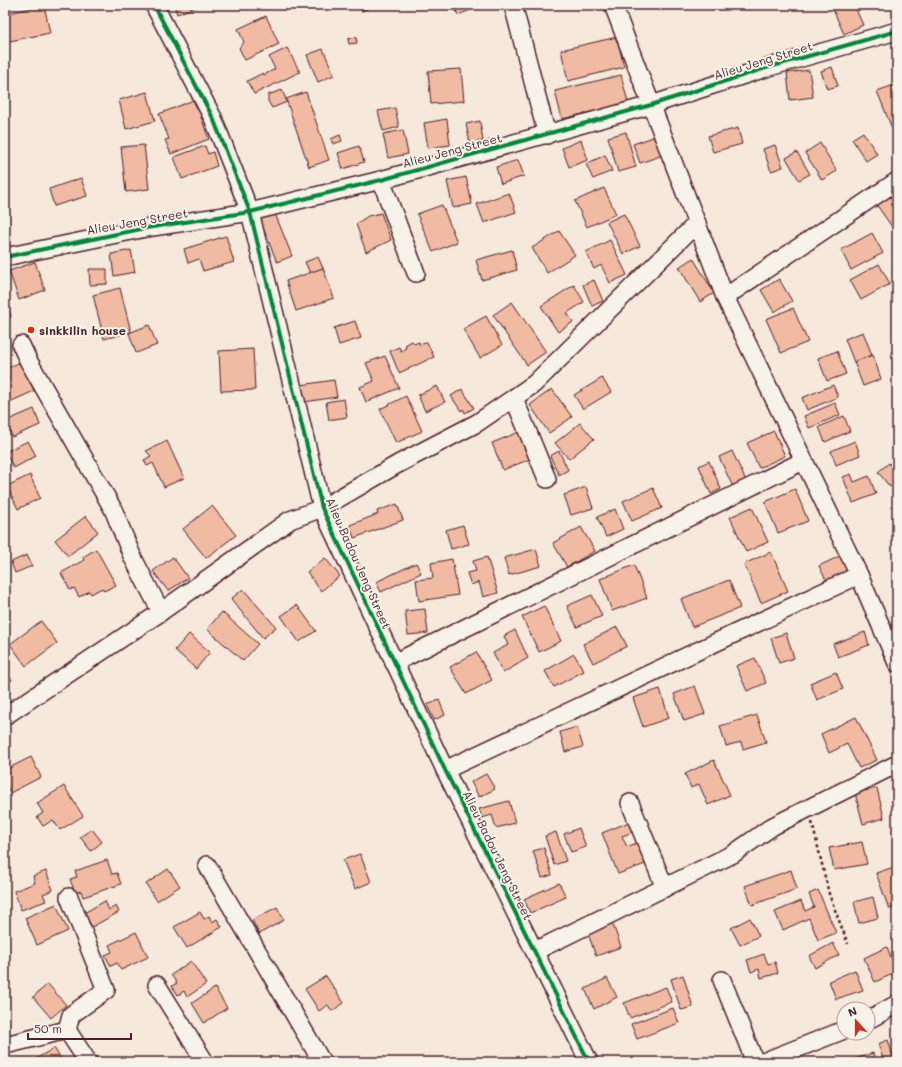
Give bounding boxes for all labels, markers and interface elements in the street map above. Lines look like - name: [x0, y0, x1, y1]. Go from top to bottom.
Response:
- street label: Alieu Jeng Street: [712, 37, 814, 83]
- street label: Alieu Jeng Street: [400, 129, 504, 171]
- street label: Alieu Jeng Street: [85, 204, 189, 238]
- place label: sinkkilin house: [39, 322, 126, 338]
- marker: sinkkilin house: [26, 325, 36, 335]
- street label: Alieu Badou Jeng Street: [323, 495, 395, 631]
- street label: Alieu Badou Jeng Street: [460, 787, 536, 923]
- north arrow: [836, 1001, 876, 1041]
- text: N: [846, 1003, 859, 1020]
- scale bar: [28, 1015, 131, 1041]
- text: 50 m: [34, 1020, 62, 1036]

